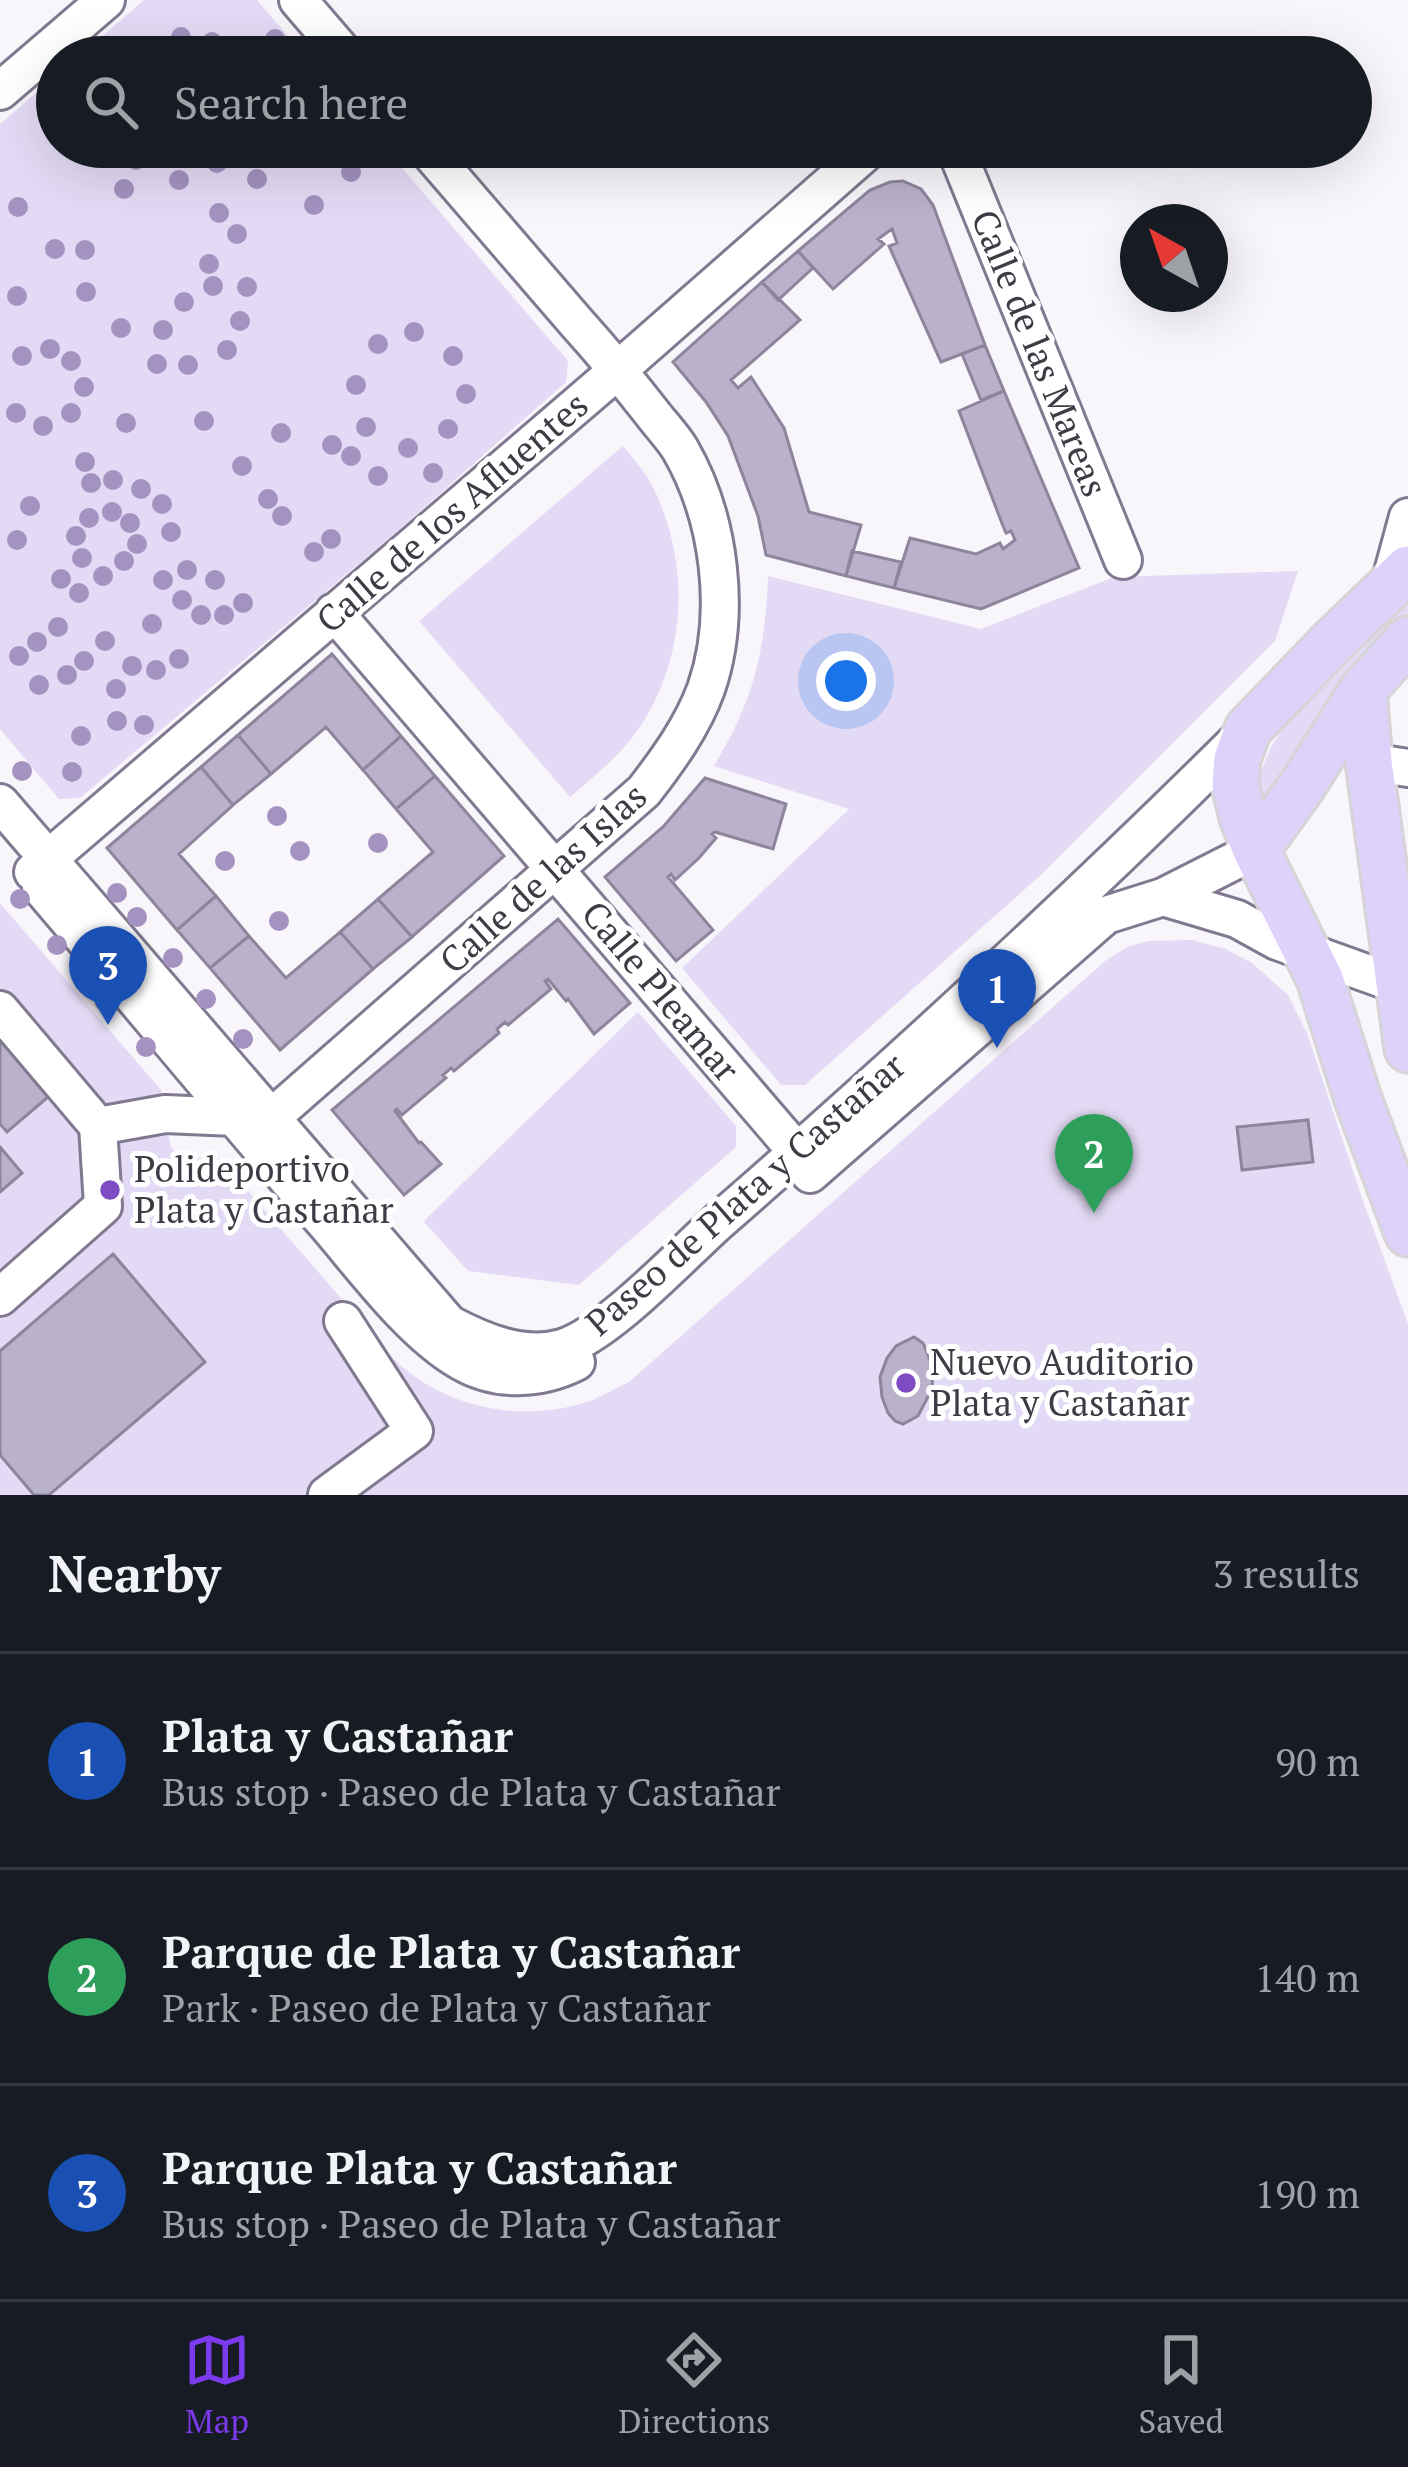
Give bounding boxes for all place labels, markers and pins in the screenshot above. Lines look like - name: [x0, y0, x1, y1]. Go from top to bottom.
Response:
- pin: 3: [69, 926, 147, 1025]
- pin: 1: [958, 949, 1036, 1048]
- pin: 2: [1055, 1114, 1133, 1213]
- place label: Polideportivo Plata y Castañar: [134, 1145, 394, 1233]
- marker: Polideportivo Plata y Castañar: [97, 1177, 123, 1203]
- place label: Nuevo Auditorio Plata y Castañar: [930, 1338, 1194, 1426]
- marker: Nuevo Auditorio Plata y Castañar: [893, 1370, 919, 1396]

